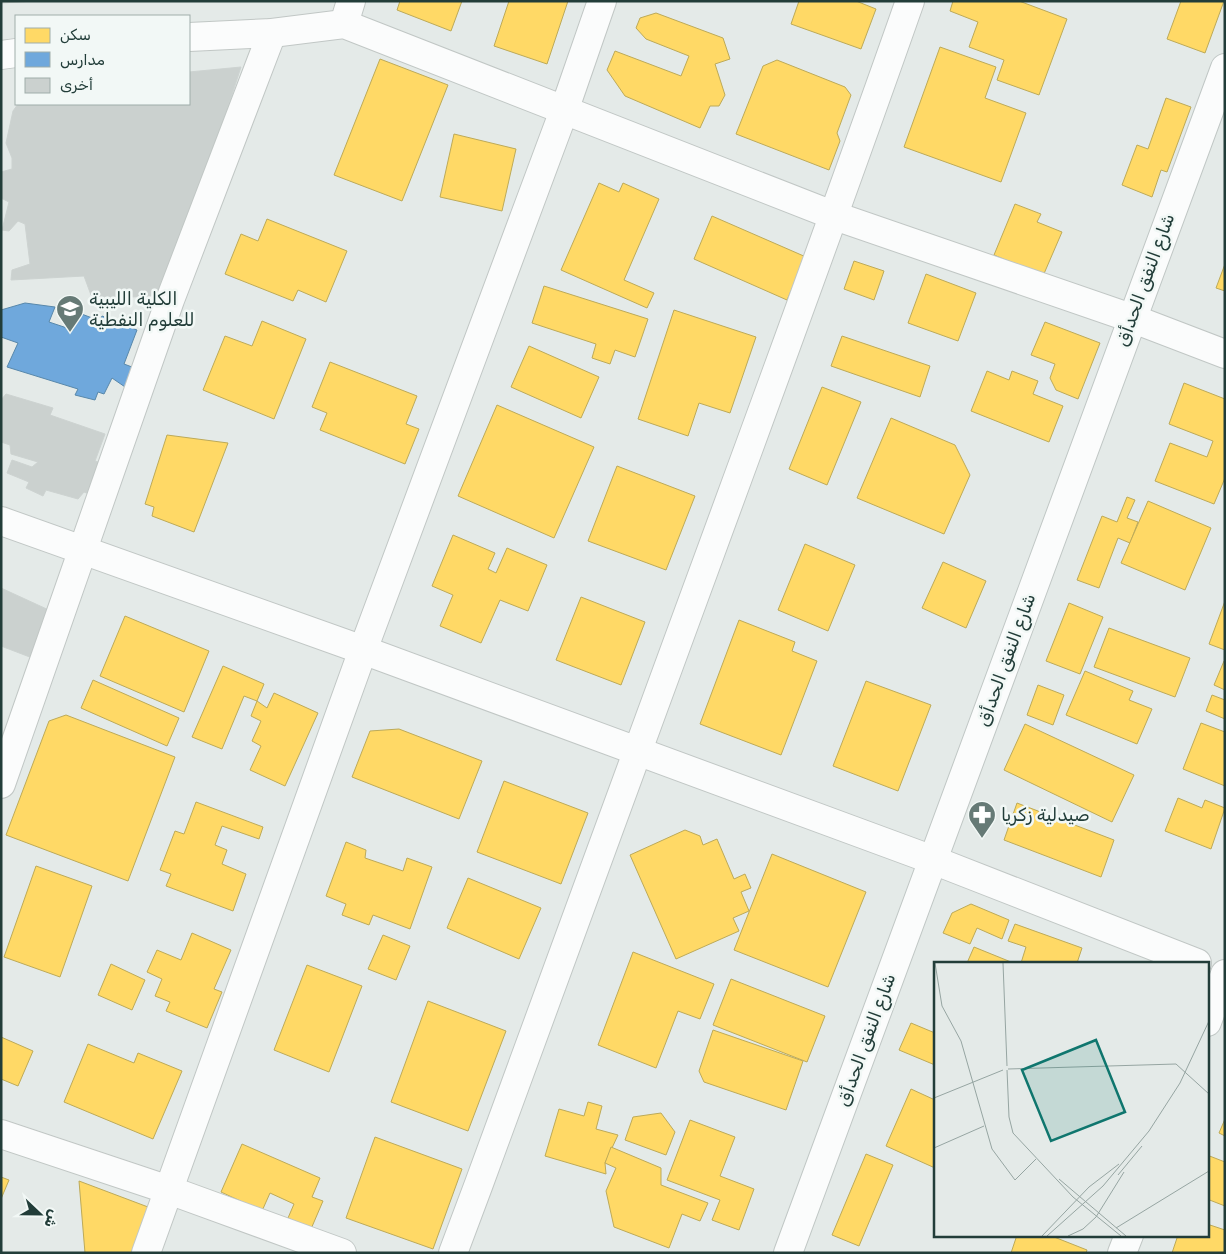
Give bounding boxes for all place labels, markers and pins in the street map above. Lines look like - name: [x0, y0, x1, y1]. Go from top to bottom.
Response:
- place label: الكلية الليبية للعلوم النفطية: [89, 288, 194, 331]
- school or university icon: الكلية الليبية للعلوم النفطية: [55, 294, 85, 333]
- pharmacy icon: صيدلية زكريا: [967, 800, 997, 839]
- place label: صيدلية زكريا: [1001, 804, 1089, 826]

